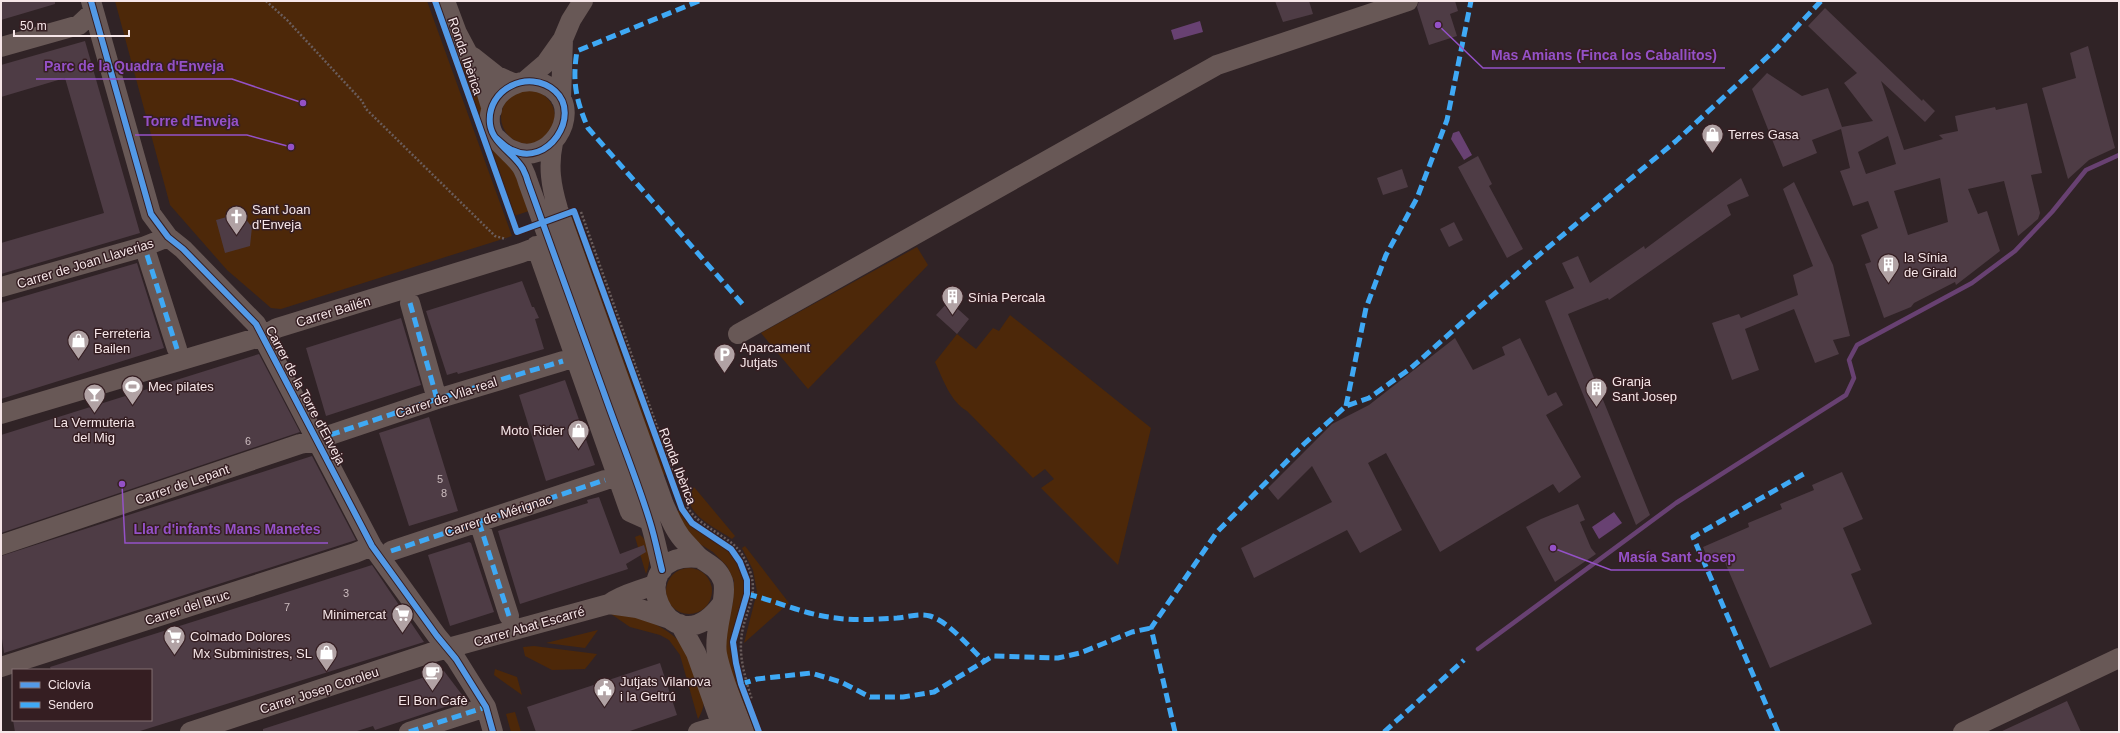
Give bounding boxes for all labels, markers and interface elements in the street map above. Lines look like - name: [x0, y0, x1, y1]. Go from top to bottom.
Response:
- scale bar: [14, 12, 129, 38]
- street label: Ronda Ibèrica: [445, 15, 486, 98]
- text: 50 m: [20, 19, 47, 33]
- callout: Mas Amians (Finca los Caballitos): [1483, 42, 1725, 68]
- text: Mas Amians (Finca los Caballitos): [1491, 47, 1717, 63]
- callout: Parc de la Quadra d'Enveja: [36, 53, 232, 79]
- text: Parc de la Quadra d'Enveja: [44, 58, 224, 74]
- callout: Torre d'Enveja: [135, 109, 247, 135]
- text: Torre d'Enveja: [143, 113, 239, 129]
- shop icon: Terres Gasa: [1699, 121, 1725, 154]
- place label: Terres Gasa: [1728, 127, 1800, 142]
- place label: Sant Joan d'Enveja: [252, 202, 311, 232]
- church icon: Sant Joan d'Enveja: [223, 203, 249, 236]
- street label: Carrer de Joan Llaverias: [15, 235, 156, 291]
- place label: la Sínia de Girald: [1904, 250, 1957, 280]
- building icon: la Sínia de Girald: [1876, 251, 1902, 284]
- building icon: Sínia Percala: [940, 284, 966, 317]
- place label: Sínia Percala: [968, 290, 1046, 305]
- street label: Carrer Bailén: [294, 293, 372, 330]
- street label: Carrer de la Torre d'Enveja: [263, 323, 349, 468]
- place label: Ferreteria Bailen: [94, 326, 151, 356]
- shop icon: Ferreteria Bailen: [65, 327, 91, 360]
- place label: Aparcament Jutjats: [740, 340, 810, 370]
- parking icon: Aparcament Jutjats: [711, 341, 737, 374]
- sports icon: Mec pilates: [119, 373, 145, 406]
- street label: Carrer de Vila-real: [393, 374, 499, 421]
- place label: Granja Sant Josep: [1612, 374, 1677, 404]
- building icon: Granja Sant Josep: [1584, 375, 1610, 408]
- place label: Mec pilates: [148, 379, 214, 394]
- bar icon: La Vermuteria del Mig: [81, 381, 107, 414]
- place label: La Vermuteria del Mig: [54, 415, 135, 445]
- shop icon: Moto Rider: [566, 417, 592, 450]
- place label: Moto Rider: [500, 423, 565, 438]
- street label: Ronda Ibèrica: [656, 426, 699, 507]
- house number: 6: [245, 435, 251, 447]
- street label: Carrer de Lepant: [133, 461, 231, 508]
- house number: 5: [437, 473, 443, 485]
- house number: 8: [441, 487, 447, 499]
- street label: Carrer de Mérignac: [443, 491, 554, 540]
- callout: Llar d'infants Mans Manetes: [125, 517, 328, 543]
- text: Llar d'infants Mans Manetes: [134, 521, 321, 537]
- callout: Masía Sant Josep: [1611, 544, 1744, 570]
- text: Masía Sant Josep: [1618, 549, 1736, 565]
- street label: Carrer del Bruc: [143, 587, 232, 628]
- house number: 3: [343, 587, 349, 599]
- house number: 7: [284, 601, 290, 613]
- supermarket icon: Minimercat: [389, 601, 415, 634]
- street label: Carrer Abat Escarré: [472, 603, 586, 650]
- place label: Minimercat: [322, 607, 386, 622]
- supermarket icon: Colmado Dolores: [162, 623, 188, 656]
- place label: Colmado Dolores: [190, 629, 291, 644]
- shop icon: Mx Subministres, SL: [314, 640, 340, 673]
- place label: Mx Subministres, SL: [193, 646, 312, 661]
- cafe icon: El Bon Cafè: [420, 659, 446, 692]
- street label: Carrer Josep Coroleu: [258, 664, 381, 717]
- legend: [12, 669, 152, 721]
- place label: Jutjats Vilanova i la Geltrú: [620, 674, 712, 704]
- public building icon: Jutjats Vilanova i la Geltrú: [592, 675, 618, 708]
- text: Ciclovía: [48, 678, 91, 692]
- place label: El Bon Cafè: [398, 693, 468, 708]
- text: Sendero: [48, 698, 94, 712]

